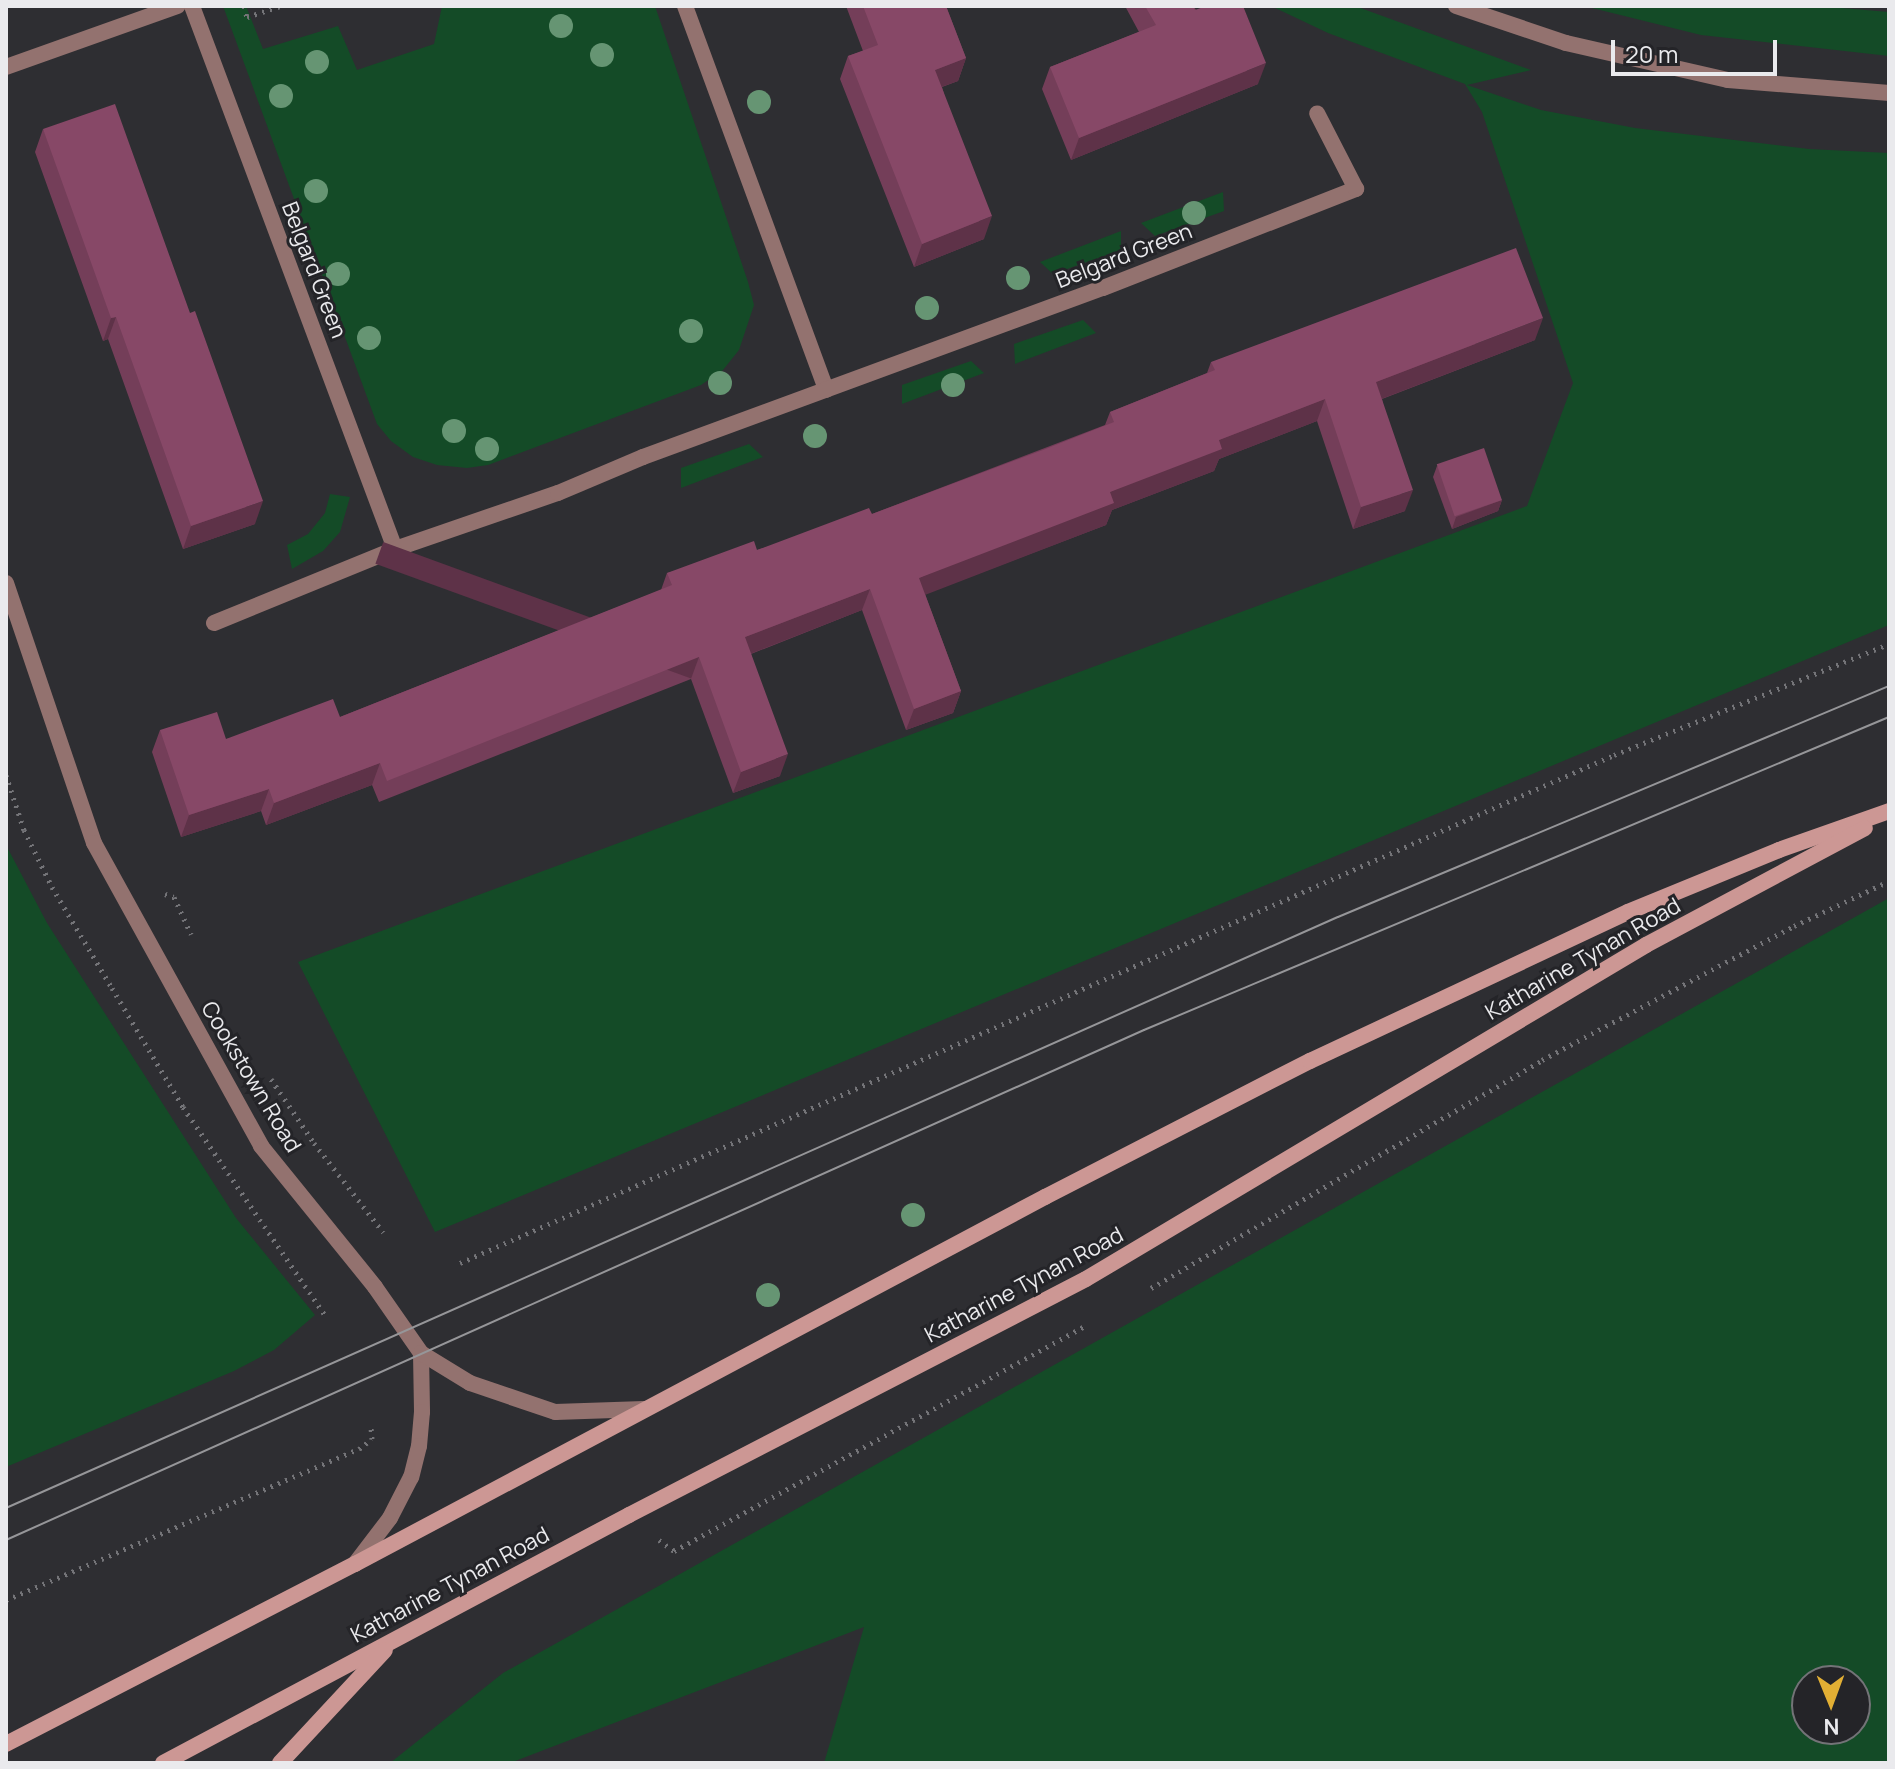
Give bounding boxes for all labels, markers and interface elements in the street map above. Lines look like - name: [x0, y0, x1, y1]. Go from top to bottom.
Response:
- scale bar: [1615, 24, 1781, 74]
- text: 20 m: [1625, 37, 1678, 70]
- street label: Belgard Green: [276, 198, 352, 342]
- street label: Belgard Green: [1052, 218, 1196, 294]
- street label: Katharine Tynan Road: [1481, 892, 1685, 1026]
- street label: Cookstown Road: [196, 997, 306, 1157]
- street label: Katharine Tynan Road: [920, 1222, 1128, 1348]
- street label: Katharine Tynan Road: [346, 1522, 554, 1648]
- north arrow: [1791, 1665, 1871, 1745]
- text: N: [1823, 1712, 1840, 1742]

